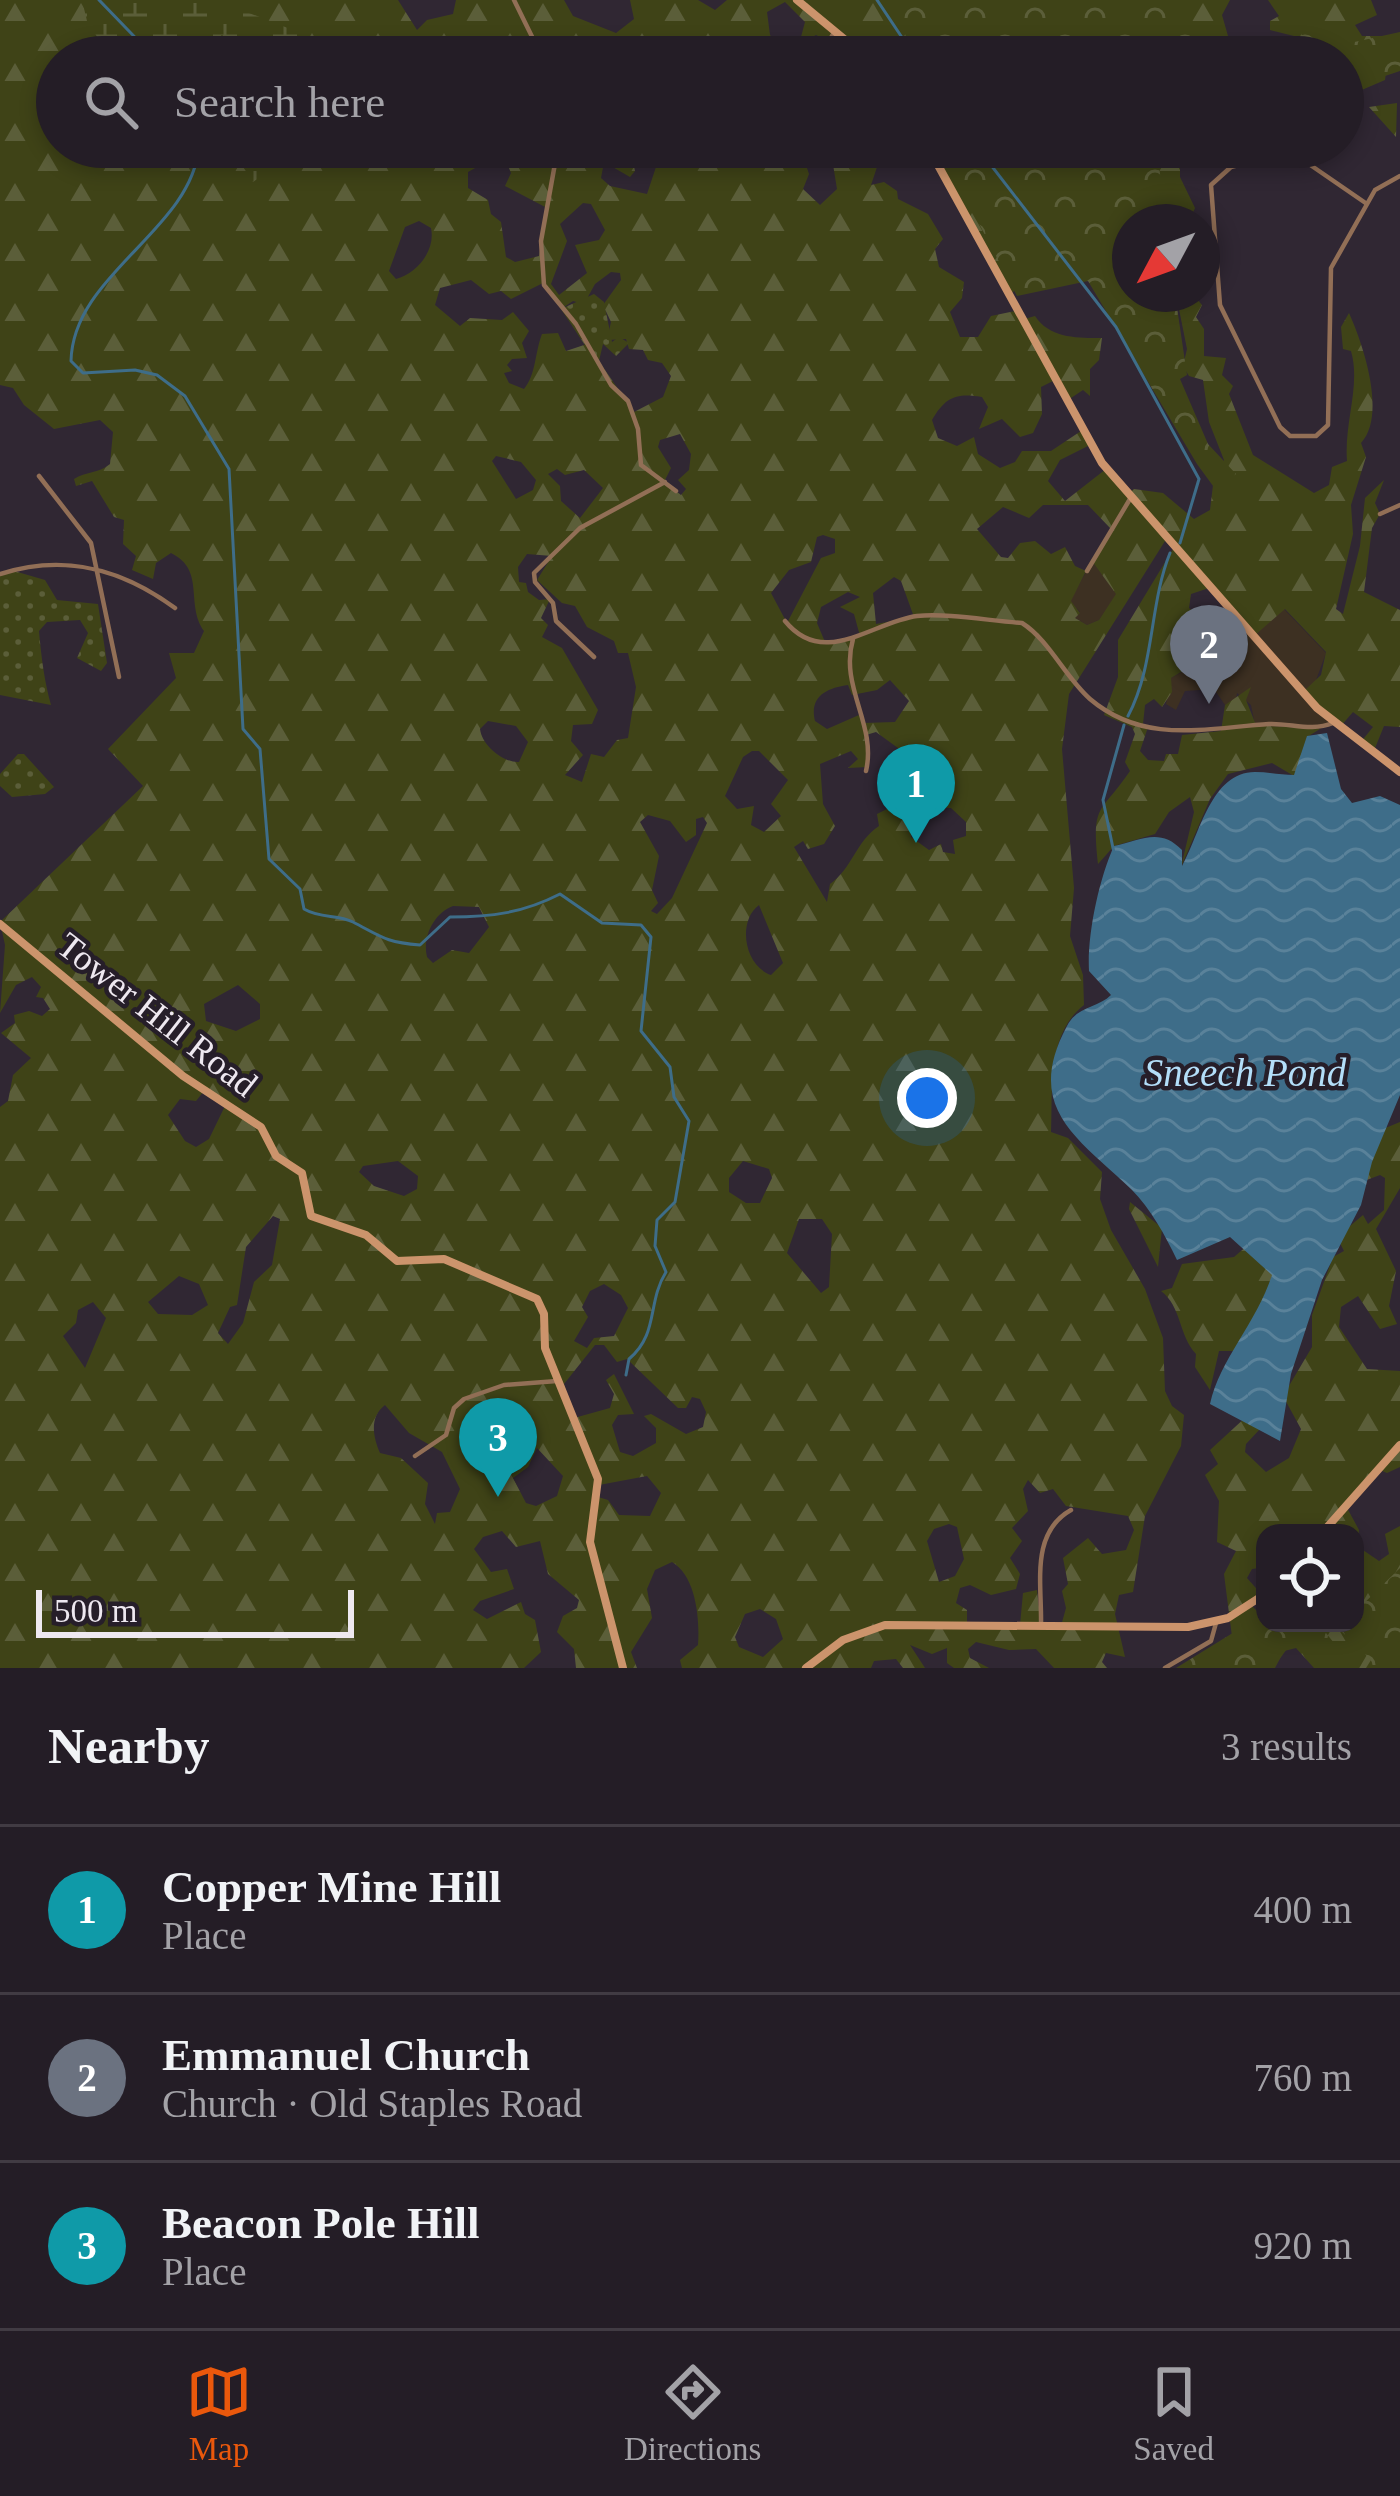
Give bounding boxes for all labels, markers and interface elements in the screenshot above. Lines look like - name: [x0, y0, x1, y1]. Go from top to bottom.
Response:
- search box: [36, 36, 1364, 168]
- icon: search: [78, 69, 144, 135]
- text: Search here: [174, 77, 385, 127]
- north arrow: [1112, 204, 1220, 312]
- pin: 2: [1170, 605, 1248, 704]
- pin: 1: [877, 744, 955, 843]
- street label: Tower Hill Road: [50, 925, 265, 1105]
- water label: Sneech Pond: [1144, 1051, 1347, 1094]
- your location: [897, 1068, 957, 1128]
- pin: 3: [459, 1398, 537, 1497]
- map controls: [1256, 1524, 1364, 1632]
- button: locate: [1256, 1524, 1364, 1632]
- scale bar: [36, 1584, 354, 1637]
- text: 500 m: [54, 1593, 137, 1629]
- text: Nearby: [48, 1718, 209, 1774]
- text: 3 results: [1221, 1725, 1352, 1768]
- text: Copper Mine Hill: [162, 1862, 501, 1912]
- text: 1: [77, 1888, 97, 1931]
- text: 400 m: [1253, 1888, 1352, 1931]
- text: Place: [162, 1914, 246, 1957]
- text: Emmanuel Church: [162, 2030, 530, 2080]
- text: 2: [77, 2056, 97, 2099]
- text: 760 m: [1253, 2056, 1352, 2099]
- text: Church · Old Staples Road: [162, 2082, 582, 2125]
- text: Beacon Pole Hill: [162, 2198, 479, 2248]
- text: 3: [77, 2224, 97, 2267]
- text: 920 m: [1253, 2224, 1352, 2267]
- text: Place: [162, 2250, 246, 2293]
- tab: Map: [186, 2359, 252, 2468]
- tab: Directions: [624, 2359, 761, 2468]
- tab: Saved: [1133, 2359, 1214, 2468]

